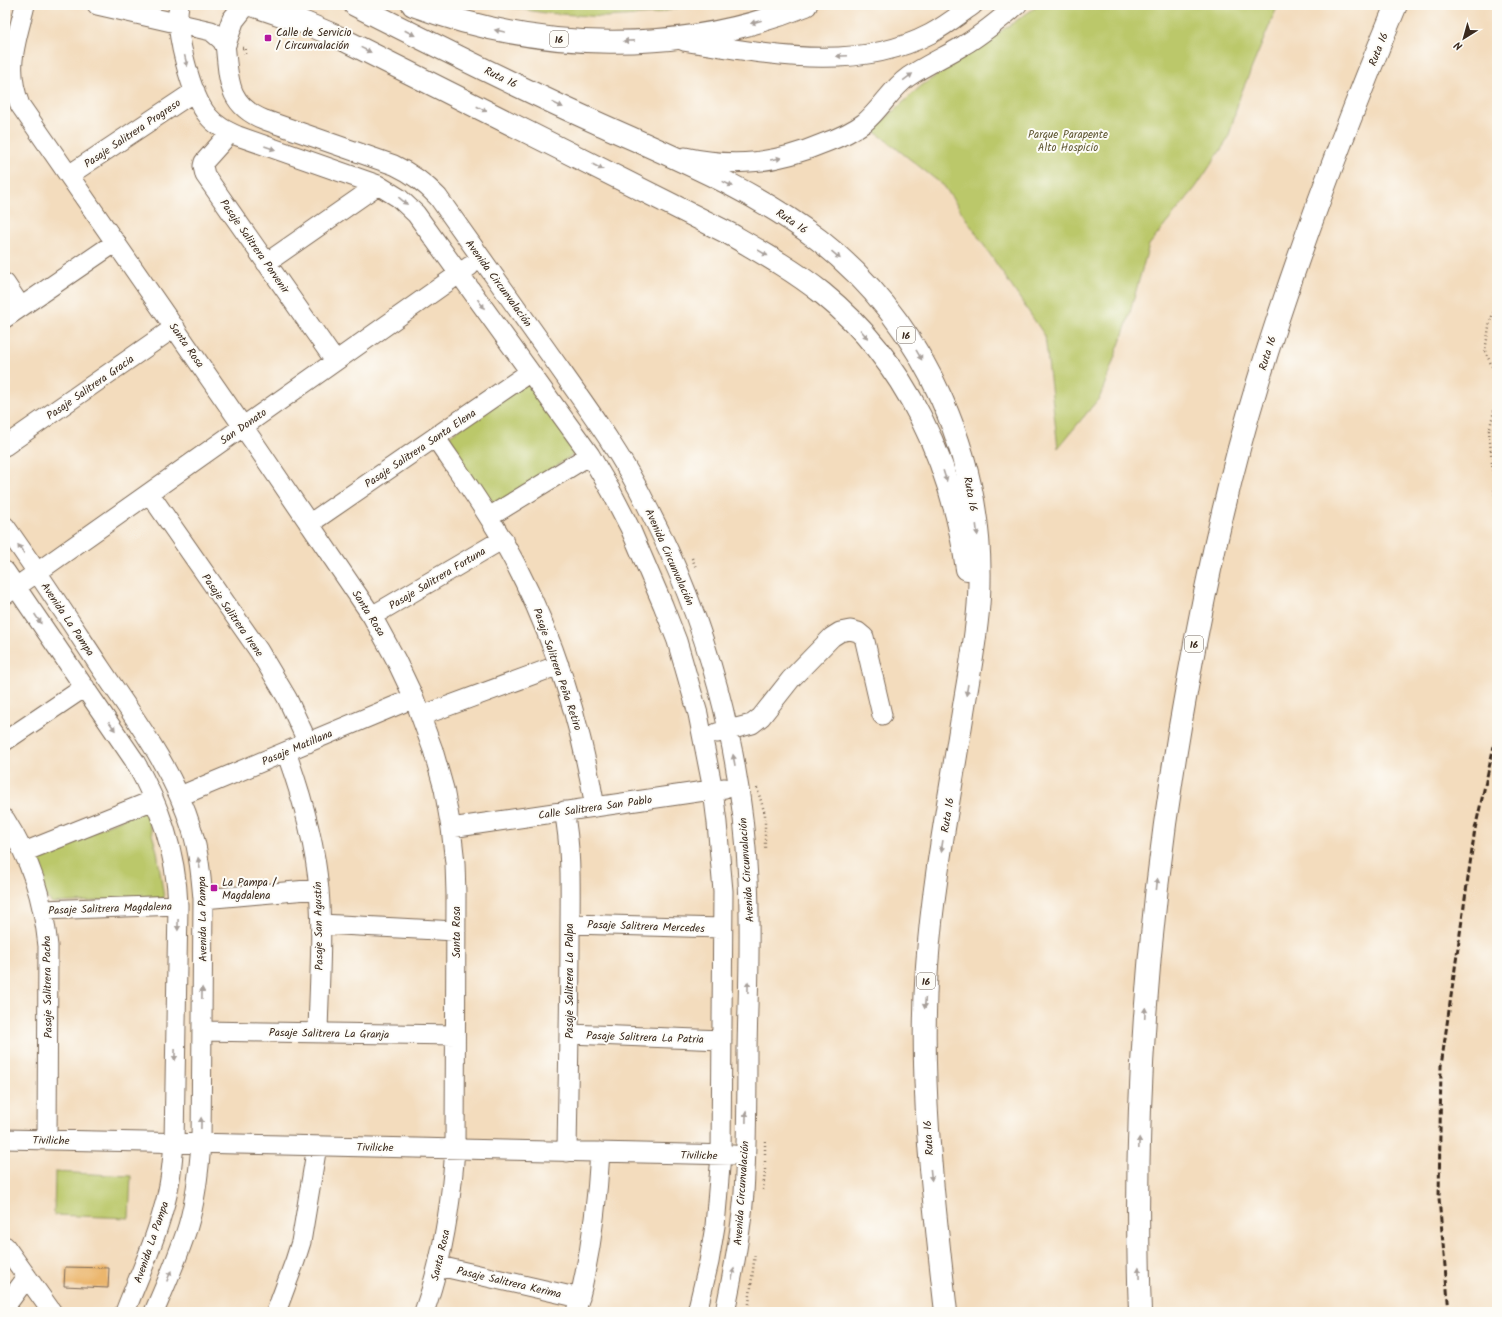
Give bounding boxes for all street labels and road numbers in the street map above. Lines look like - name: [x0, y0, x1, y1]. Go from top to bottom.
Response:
- street label: Ruta 16: [1364, 30, 1394, 69]
- road number: 16: [550, 31, 568, 47]
- street label: Ruta 16: [481, 62, 520, 94]
- street label: Pasaje Salitrera Progreso: [80, 95, 185, 173]
- street label: Pasaje Salitrera Porvenir: [215, 196, 294, 299]
- street label: Ruta 16: [772, 205, 811, 239]
- street label: Avenida Circunvalación: [460, 236, 536, 331]
- street label: Santa Rosa: [164, 319, 208, 372]
- road number: 16: [897, 327, 915, 343]
- street label: Ruta 16: [1254, 334, 1282, 373]
- street label: Pasaje Salitrera Gracia: [43, 351, 138, 425]
- street label: San Donato: [216, 404, 271, 450]
- street label: Pasaje Salitrera Santa Elena: [361, 405, 480, 493]
- street label: Ruta 16: [958, 475, 982, 513]
- street label: Avenida Circunvalación: [640, 506, 699, 609]
- street label: Pasaje Salitrera Fortuna: [386, 543, 489, 615]
- street label: Pasaje Salitrera Irene: [197, 570, 268, 661]
- street label: Avenida La Pampa: [36, 579, 99, 660]
- street label: Santa Rosa: [347, 587, 390, 640]
- street label: Pasaje Salitrera Peña Retiro: [528, 606, 587, 733]
- road number: 16: [1185, 636, 1203, 652]
- street label: Pasaje Matillana: [259, 725, 336, 771]
- street label: Calle Salitrera San Pablo: [537, 791, 653, 825]
- street label: Ruta 16: [936, 796, 960, 834]
- street label: Avenida Circunvalación: [734, 817, 760, 923]
- street label: Avenida La Pampa: [193, 876, 213, 962]
- street label: Pasaje San Agustín: [309, 881, 329, 971]
- street label: Pasaje Salitrera Magdalena: [48, 898, 172, 920]
- street label: Santa Rosa: [448, 906, 466, 958]
- street label: Pasaje Salitrera Mercedes: [587, 916, 705, 938]
- street label: Pasaje Salitrera La Palpa: [561, 923, 579, 1039]
- street label: Pasaje Salitrera Pacha: [38, 936, 58, 1038]
- road number: 16: [917, 973, 935, 989]
- street label: Pasaje Salitrera La Granja: [269, 1024, 389, 1044]
- street label: Pasaje Salitrera La Patria: [586, 1027, 704, 1049]
- street label: Ruta 16: [919, 1120, 939, 1156]
- street label: Tiviliche: [32, 1132, 70, 1150]
- street label: Tiviliche: [356, 1139, 394, 1157]
- street label: Avenida Circunvalación: [729, 1140, 755, 1246]
- street label: Tiviliche: [680, 1147, 718, 1165]
- street label: Avenida La Pampa: [129, 1199, 174, 1286]
- street label: Santa Rosa: [426, 1228, 456, 1283]
- street label: Pasaje Salitrera Kerima: [455, 1262, 563, 1304]

